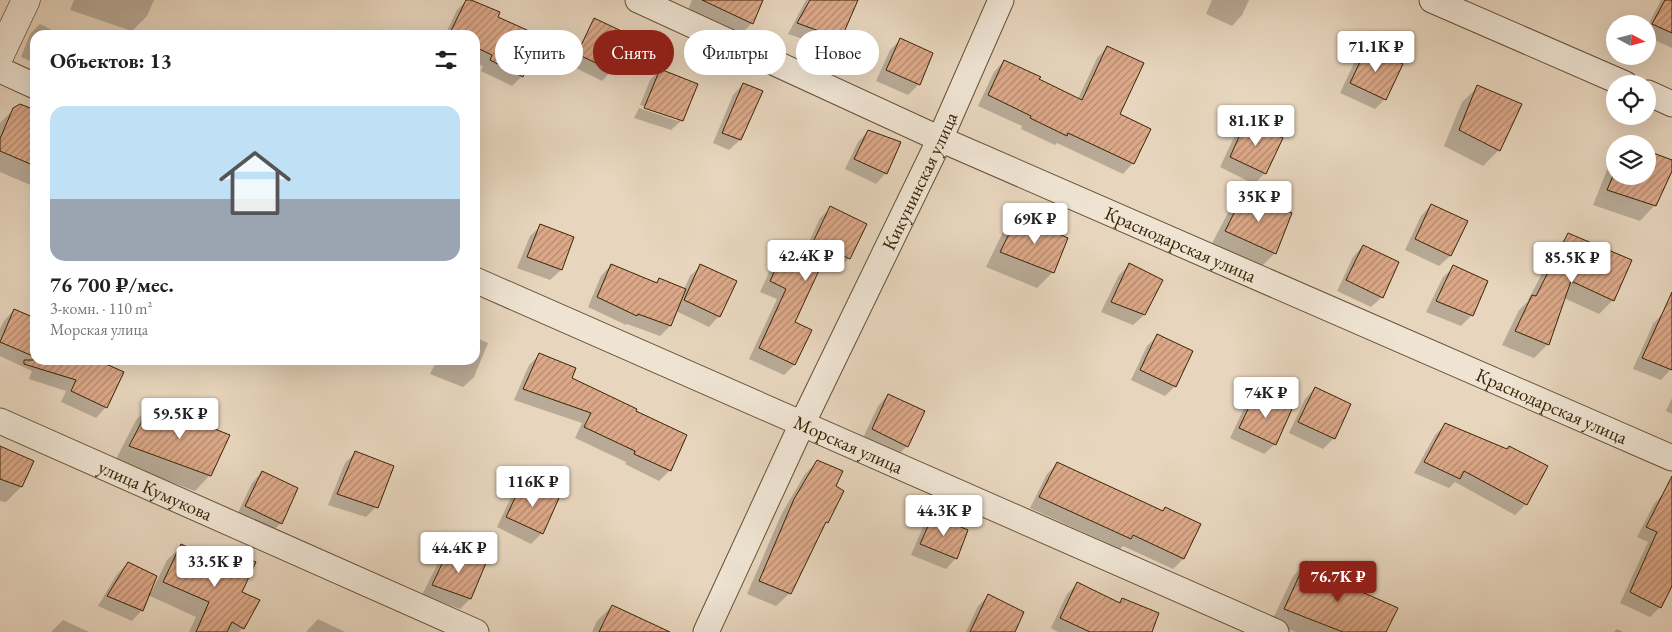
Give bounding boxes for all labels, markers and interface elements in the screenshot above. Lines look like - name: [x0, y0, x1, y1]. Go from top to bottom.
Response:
- north arrow: [1606, 15, 1656, 65]
- map controls: [1606, 15, 1656, 185]
- chip: Купить: [495, 30, 583, 75]
- chip: Снять: [593, 30, 674, 75]
- chip: Фильтры: [684, 30, 786, 75]
- chip: Новое: [796, 30, 879, 75]
- pin: 71.1K ₽: [1330, 30, 1422, 73]
- text: 71.1K ₽: [1348, 36, 1404, 57]
- icon: filters: [432, 46, 460, 74]
- text: Объектов: 13: [50, 47, 172, 74]
- button: locate: [1606, 75, 1656, 125]
- pin: 81.1K ₽: [1210, 104, 1302, 147]
- street label: Кикунинская улица: [876, 108, 964, 254]
- text: 81.1K ₽: [1228, 110, 1284, 131]
- button: layers: [1606, 135, 1656, 185]
- icon: home: [210, 138, 300, 228]
- pin: 35K ₽: [1224, 180, 1294, 223]
- text: 35K ₽: [1238, 186, 1280, 207]
- street label: Краснодарская улица: [1101, 200, 1260, 288]
- pin: 69K ₽: [1000, 202, 1070, 245]
- text: 69K ₽: [1014, 208, 1056, 229]
- pin: 42.4K ₽: [760, 240, 852, 282]
- pin: 85.5K ₽: [1526, 242, 1618, 284]
- text: 42.4K ₽: [778, 245, 834, 266]
- text: 85.5K ₽: [1544, 247, 1600, 268]
- text: 76 700 ₽/мес.: [50, 271, 174, 298]
- text: 3-комн. · 110 m²: [50, 298, 152, 319]
- text: Морская улица: [50, 319, 148, 340]
- street label: Краснодарская улица: [1472, 362, 1632, 450]
- pin: 74K ₽: [1231, 376, 1301, 419]
- text: 74K ₽: [1245, 382, 1287, 403]
- pin: 59.5K ₽: [134, 398, 226, 440]
- text: 59.5K ₽: [152, 403, 208, 424]
- street label: Морская улица: [790, 410, 907, 480]
- street label: улица Кумукова: [94, 454, 217, 527]
- pin: 116K ₽: [492, 466, 574, 508]
- text: 116K ₽: [507, 471, 559, 492]
- pin: 44.3K ₽: [898, 494, 990, 537]
- text: 44.3K ₽: [916, 500, 972, 521]
- pin: 44.4K ₽: [413, 532, 505, 574]
- text: 44.4K ₽: [431, 537, 487, 558]
- pin: 33.5K ₽: [169, 546, 261, 588]
- text: 33.5K ₽: [187, 551, 243, 572]
- pin: 76.7K ₽: [1292, 560, 1384, 603]
- text: 76.7K ₽: [1310, 566, 1366, 587]

